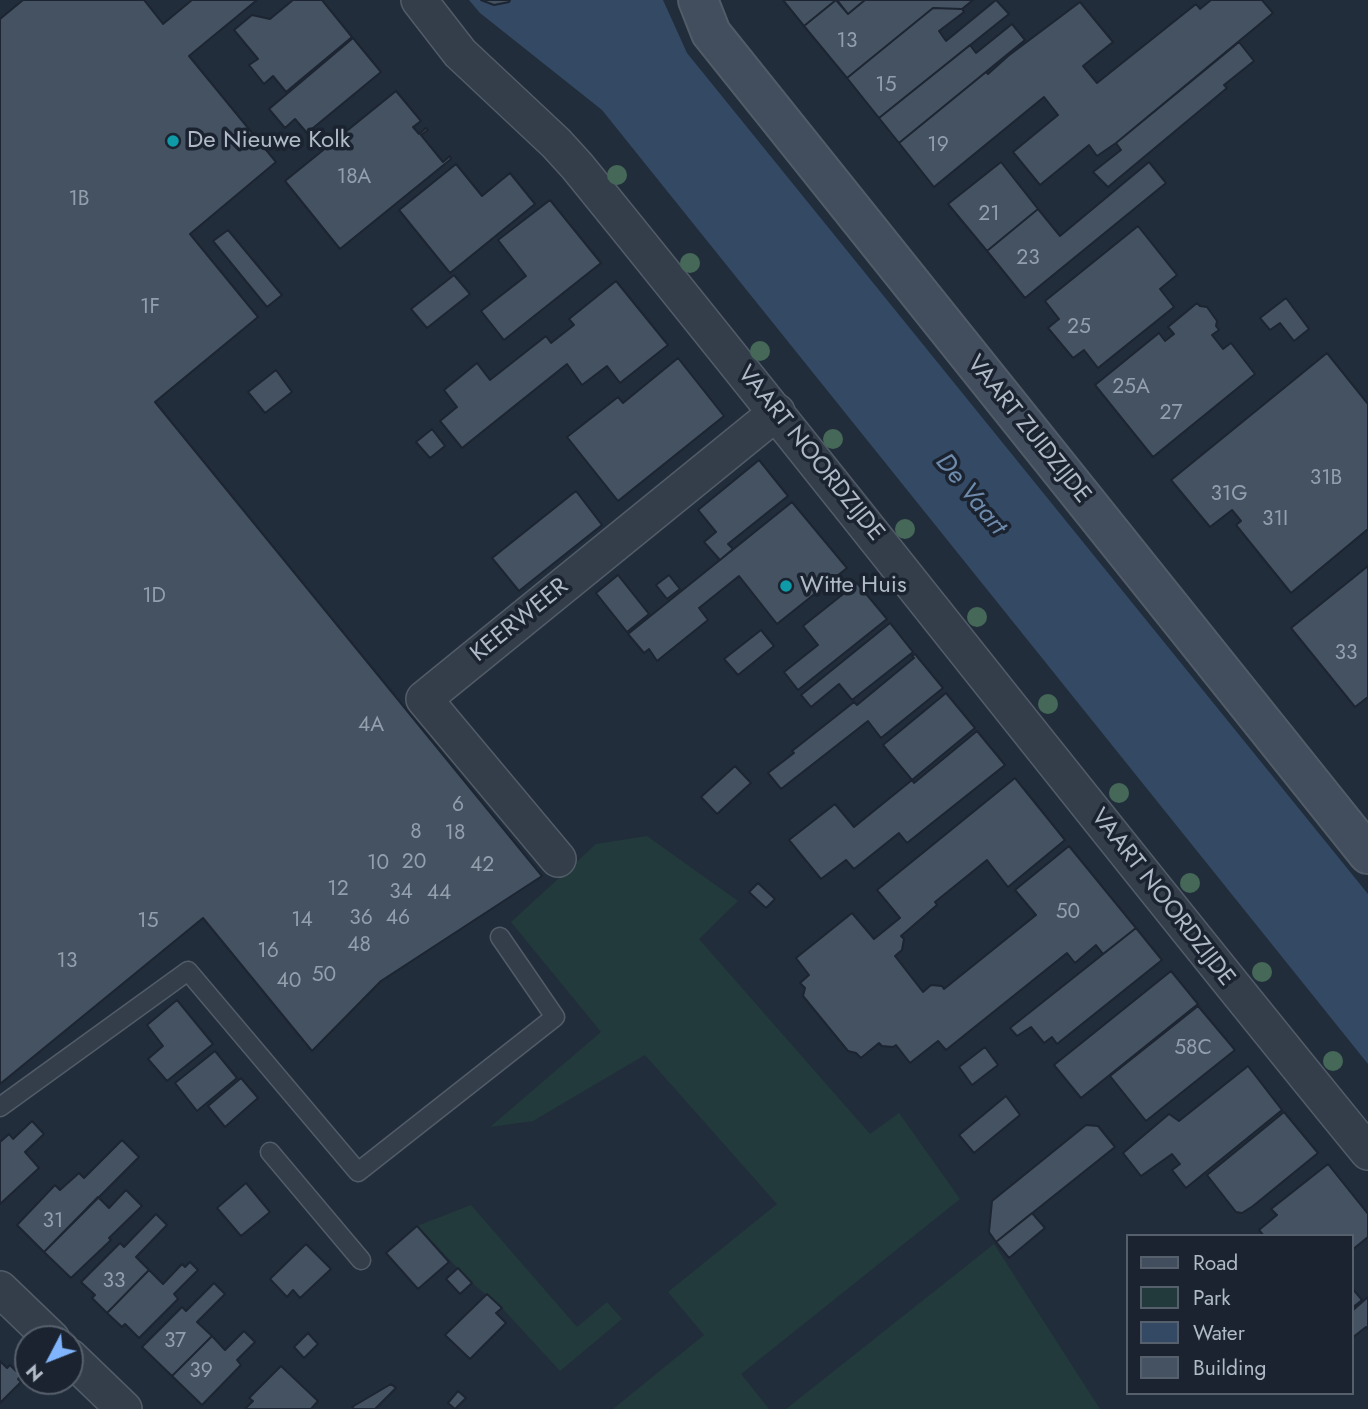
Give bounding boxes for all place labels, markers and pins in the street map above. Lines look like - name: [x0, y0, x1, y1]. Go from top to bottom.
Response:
- place label: De Nieuwe Kolk: [187, 127, 350, 155]
- marker: De Nieuwe Kolk: [165, 133, 181, 149]
- place label: Witte Huis: [800, 572, 907, 600]
- marker: Witte Huis: [778, 578, 794, 594]

